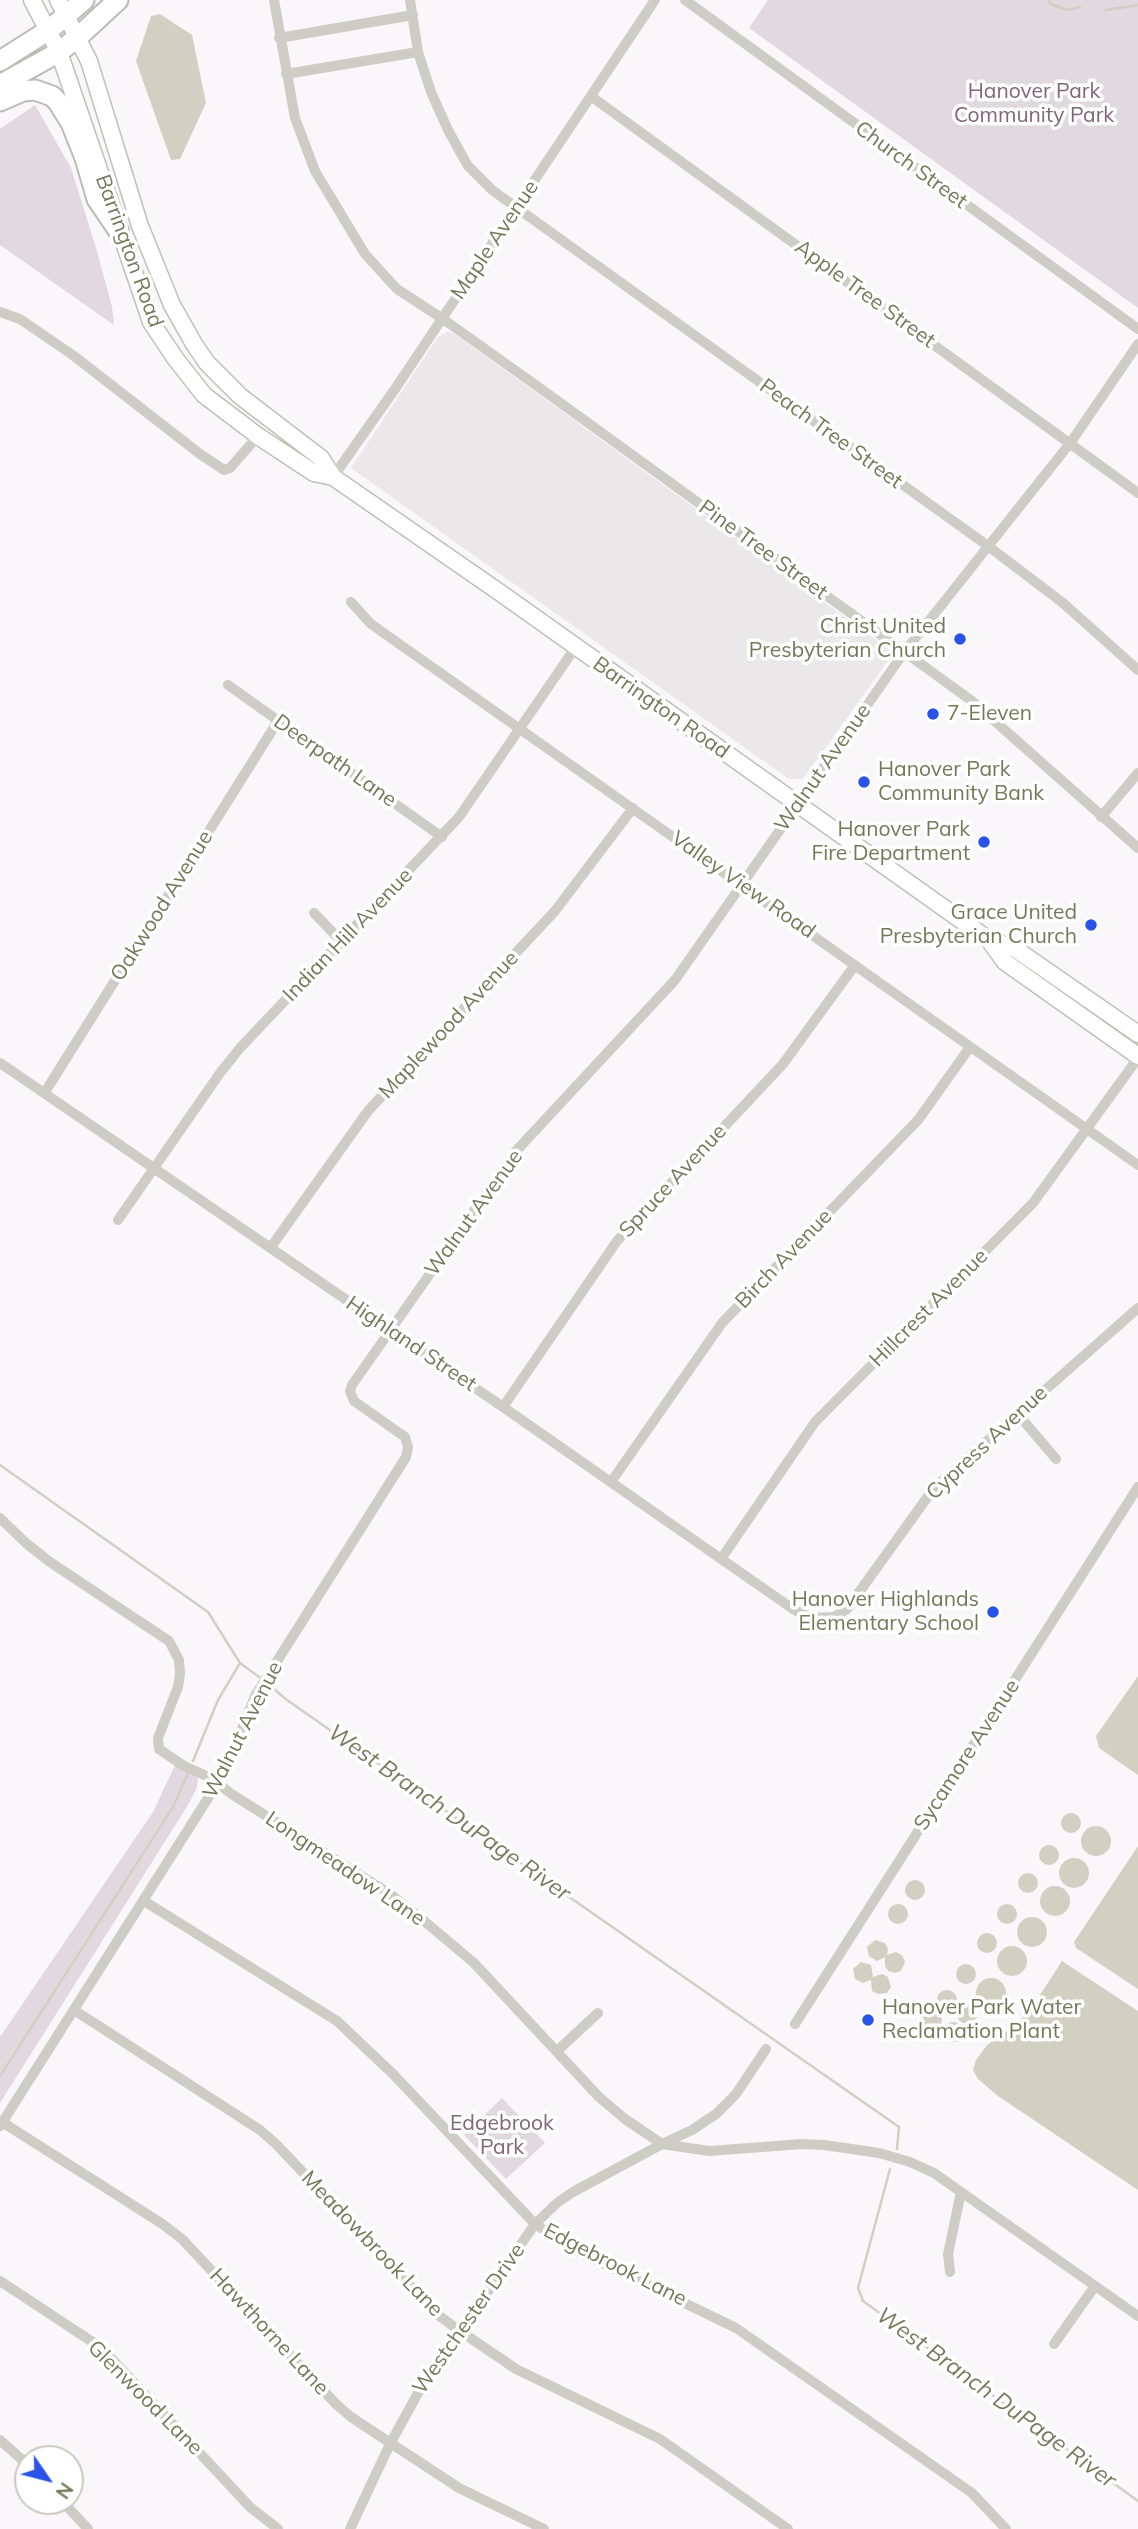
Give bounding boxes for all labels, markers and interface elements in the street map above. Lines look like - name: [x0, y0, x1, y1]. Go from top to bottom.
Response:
- park label: Hanover Park Community Park: [954, 79, 1114, 129]
- street label: Church Street: [850, 116, 972, 214]
- street label: Barrington Road: [90, 171, 168, 331]
- street label: Maple Avenue: [446, 176, 544, 304]
- street label: Apple Tree Street: [790, 235, 940, 353]
- street label: Peach Tree Street: [755, 374, 907, 494]
- street label: Pine Tree Street: [694, 495, 832, 605]
- place label: Christ United Presbyterian Church: [749, 614, 946, 664]
- marker: Christ United Presbyterian Church: [952, 631, 968, 647]
- street label: Barrington Road: [588, 652, 734, 764]
- street label: Walnut Avenue: [770, 699, 876, 837]
- place label: 7-Eleven: [947, 701, 1032, 727]
- marker: 7-Eleven: [925, 706, 941, 722]
- street label: Deerpath Lane: [269, 709, 401, 813]
- place label: Hanover Park Community Bank: [878, 757, 1044, 807]
- marker: Hanover Park Community Bank: [856, 774, 872, 790]
- place label: Hanover Park Fire Department: [811, 817, 970, 867]
- street label: Oakwood Avenue: [106, 826, 218, 986]
- street label: Valley View Road: [666, 826, 820, 944]
- marker: Hanover Park Fire Department: [976, 834, 992, 850]
- street label: Indian Hill Avenue: [278, 863, 418, 1007]
- place label: Grace United Presbyterian Church: [880, 900, 1077, 950]
- marker: Grace United Presbyterian Church: [1083, 917, 1099, 933]
- street label: Maplewood Avenue: [374, 946, 524, 1104]
- street label: Spruce Avenue: [614, 1119, 732, 1243]
- street label: Walnut Avenue: [420, 1145, 528, 1281]
- street label: Birch Avenue: [730, 1204, 838, 1314]
- street label: Hillcrest Avenue: [865, 1244, 993, 1372]
- street label: Highland Street: [341, 1291, 481, 1397]
- street label: Cypress Avenue: [921, 1381, 1053, 1505]
- place label: Hanover Highlands Elementary School: [792, 1587, 979, 1637]
- marker: Hanover Highlands Elementary School: [985, 1604, 1001, 1620]
- street label: Walnut Avenue: [198, 1657, 288, 1803]
- street label: Sycamore Avenue: [909, 1675, 1025, 1835]
- water label: West Branch DuPage River: [323, 1719, 575, 1907]
- street label: Longmeadow Lane: [261, 1806, 429, 1932]
- place label: Hanover Park Water Reclamation Plant: [882, 1995, 1081, 2045]
- marker: Hanover Park Water Reclamation Plant: [860, 2012, 876, 2028]
- park label: Edgebrook Park: [450, 2111, 554, 2161]
- street label: Meadowbrook Lane: [296, 2166, 448, 2322]
- street label: Edgebrook Lane: [539, 2218, 691, 2312]
- street label: Westchester Drive: [408, 2239, 530, 2399]
- street label: Hawthorne Lane: [204, 2264, 334, 2400]
- water label: West Branch DuPage River: [871, 2302, 1121, 2494]
- street label: Glenwood Lane: [82, 2335, 208, 2461]
- north arrow: [14, 2445, 84, 2515]
- text: N: [51, 2478, 79, 2504]

